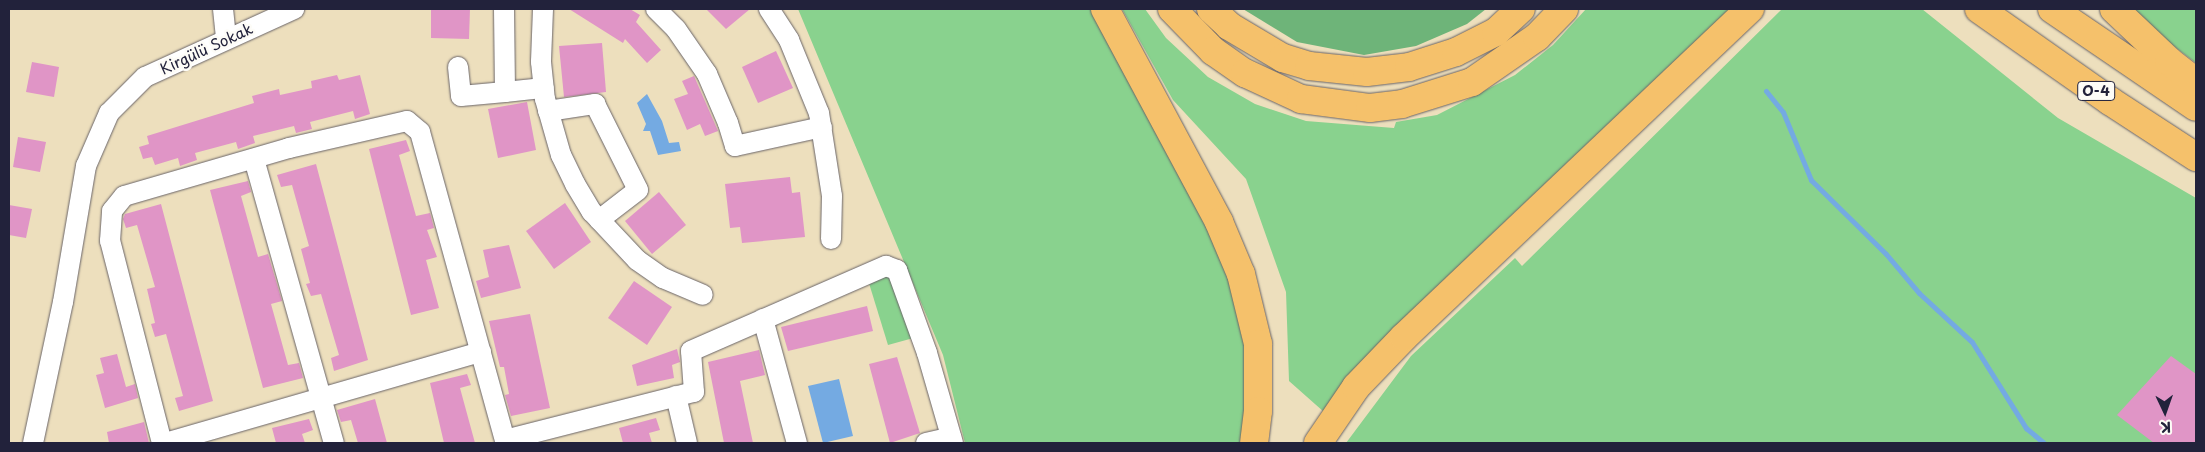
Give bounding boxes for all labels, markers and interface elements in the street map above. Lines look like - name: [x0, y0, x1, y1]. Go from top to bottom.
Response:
- street label: Kirgülü Sokak: [157, 19, 255, 77]
- road number: O-4: [2076, 80, 2116, 102]
- north arrow: [2140, 387, 2190, 437]
- text: K: [2160, 417, 2171, 438]

